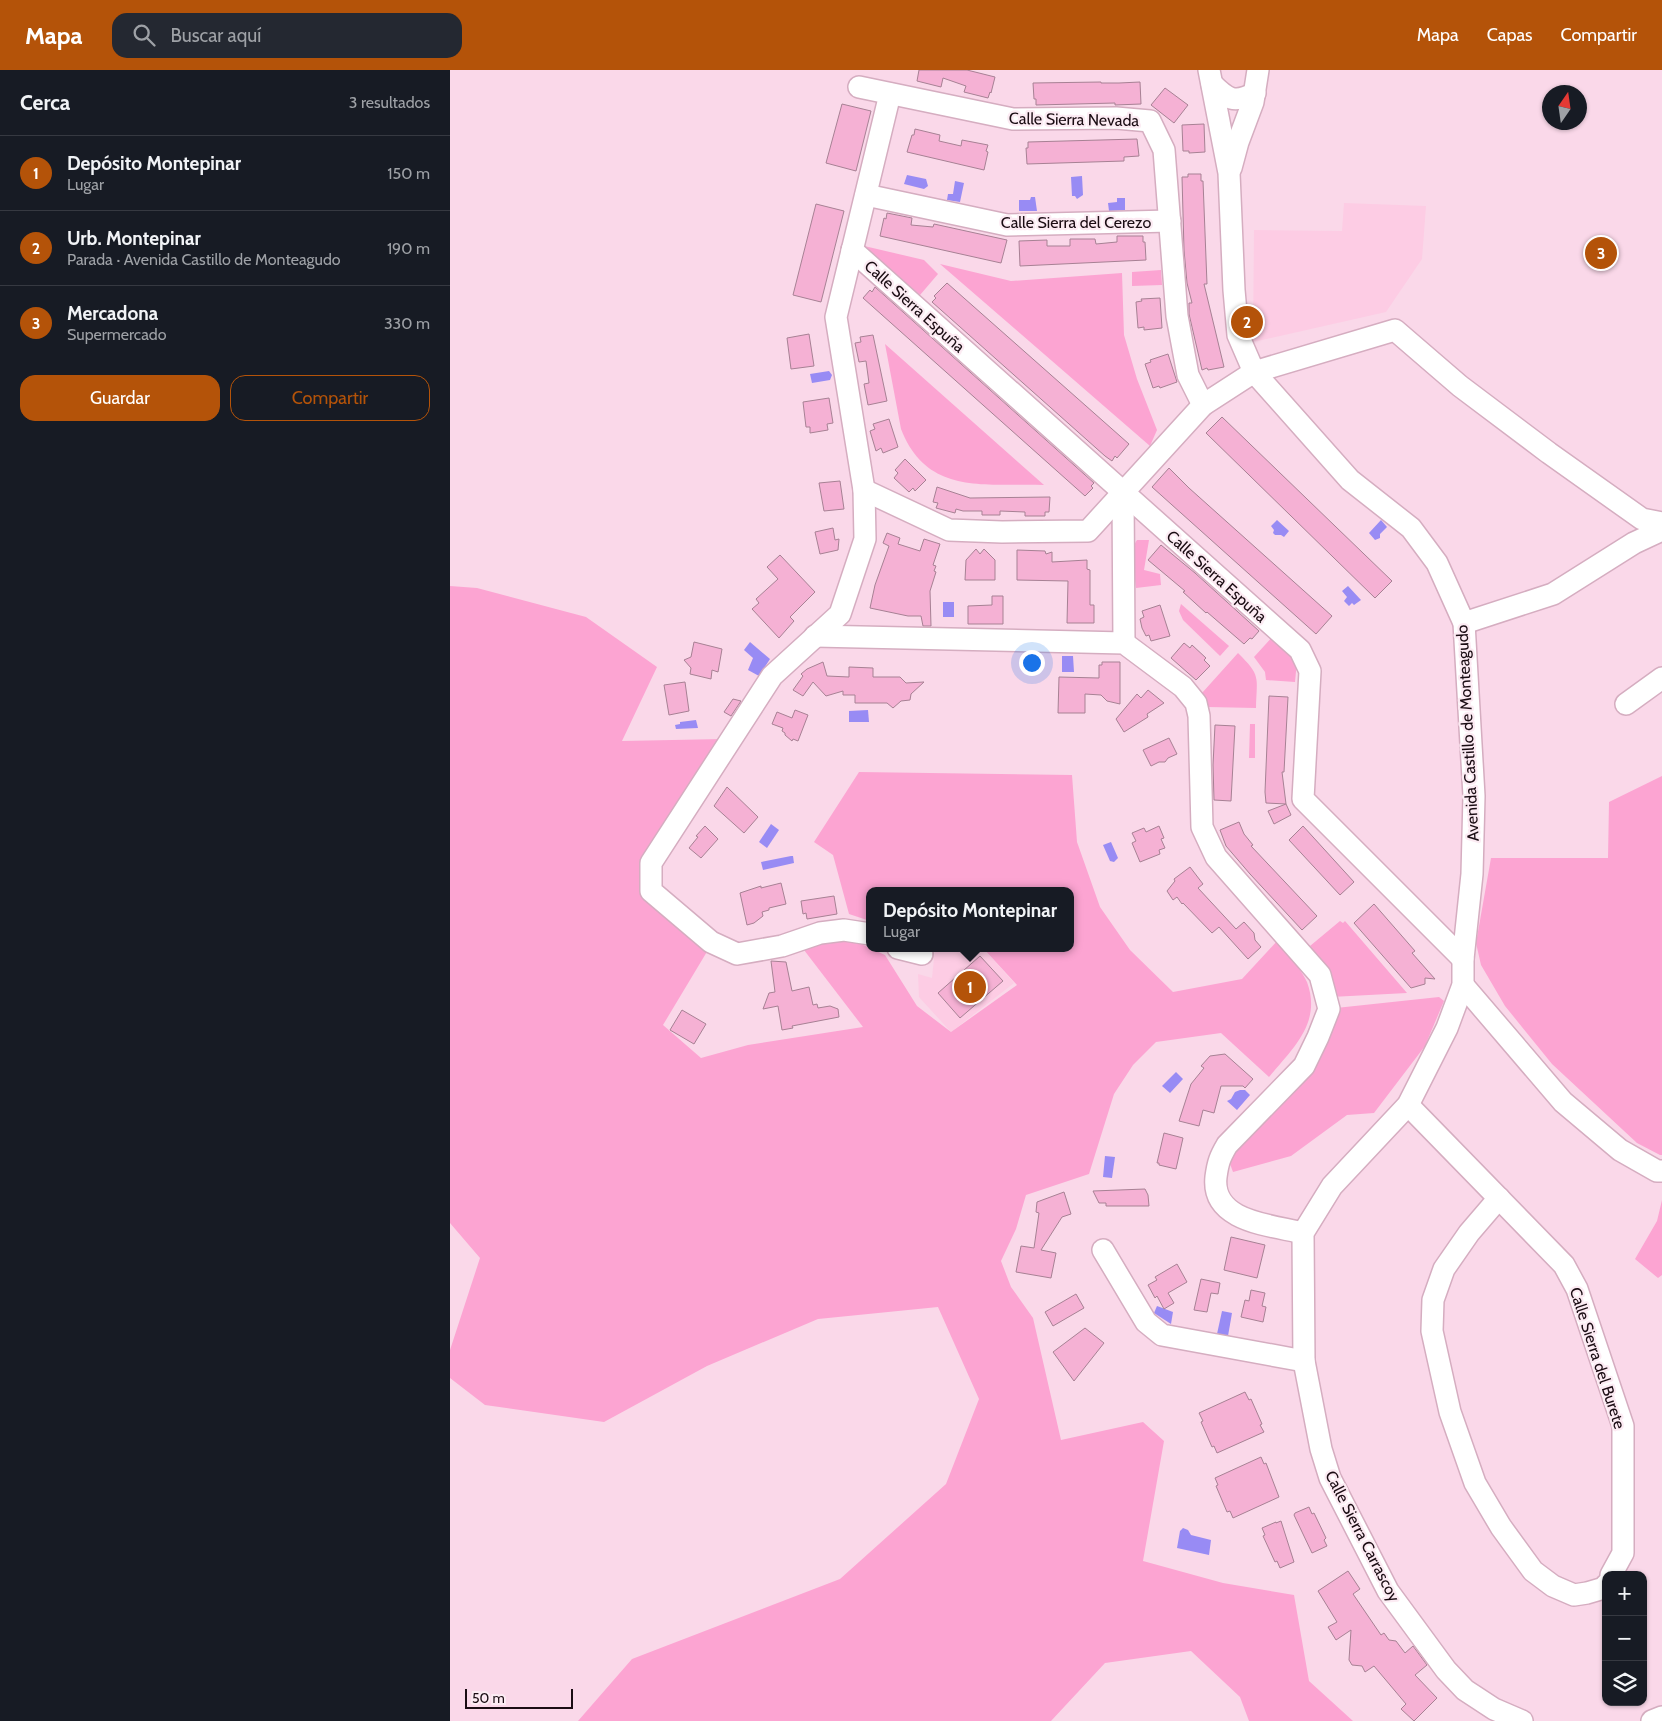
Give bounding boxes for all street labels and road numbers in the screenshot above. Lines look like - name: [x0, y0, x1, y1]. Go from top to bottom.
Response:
- street label: Calle Sierra Nevada: [1009, 109, 1140, 130]
- street label: Calle Sierra del Cerezo: [1001, 213, 1151, 232]
- street label: Calle Sierra Espuña: [861, 256, 969, 357]
- street label: Calle Sierra Espuña: [1163, 526, 1271, 627]
- street label: Avenida Castillo de Monteagudo: [1452, 624, 1483, 842]
- street label: Calle Sierra del Burete: [1566, 1285, 1629, 1431]
- street label: Calle Sierra Carrascoy: [1321, 1467, 1404, 1605]

